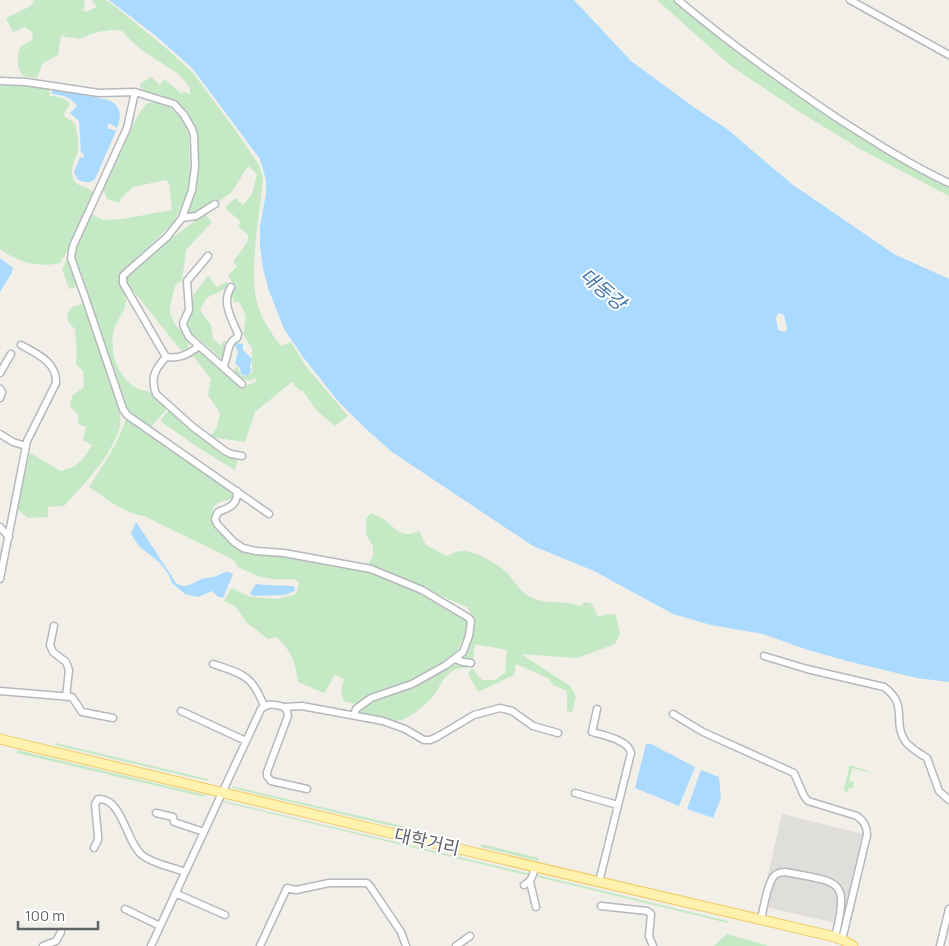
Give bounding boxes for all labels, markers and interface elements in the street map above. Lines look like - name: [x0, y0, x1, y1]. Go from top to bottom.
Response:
- water label: 대동강: [575, 262, 633, 317]
- street label: 대학거리: [392, 822, 462, 860]
- scale bar: [18, 898, 98, 930]
- text: 100 m: [25, 905, 65, 926]

